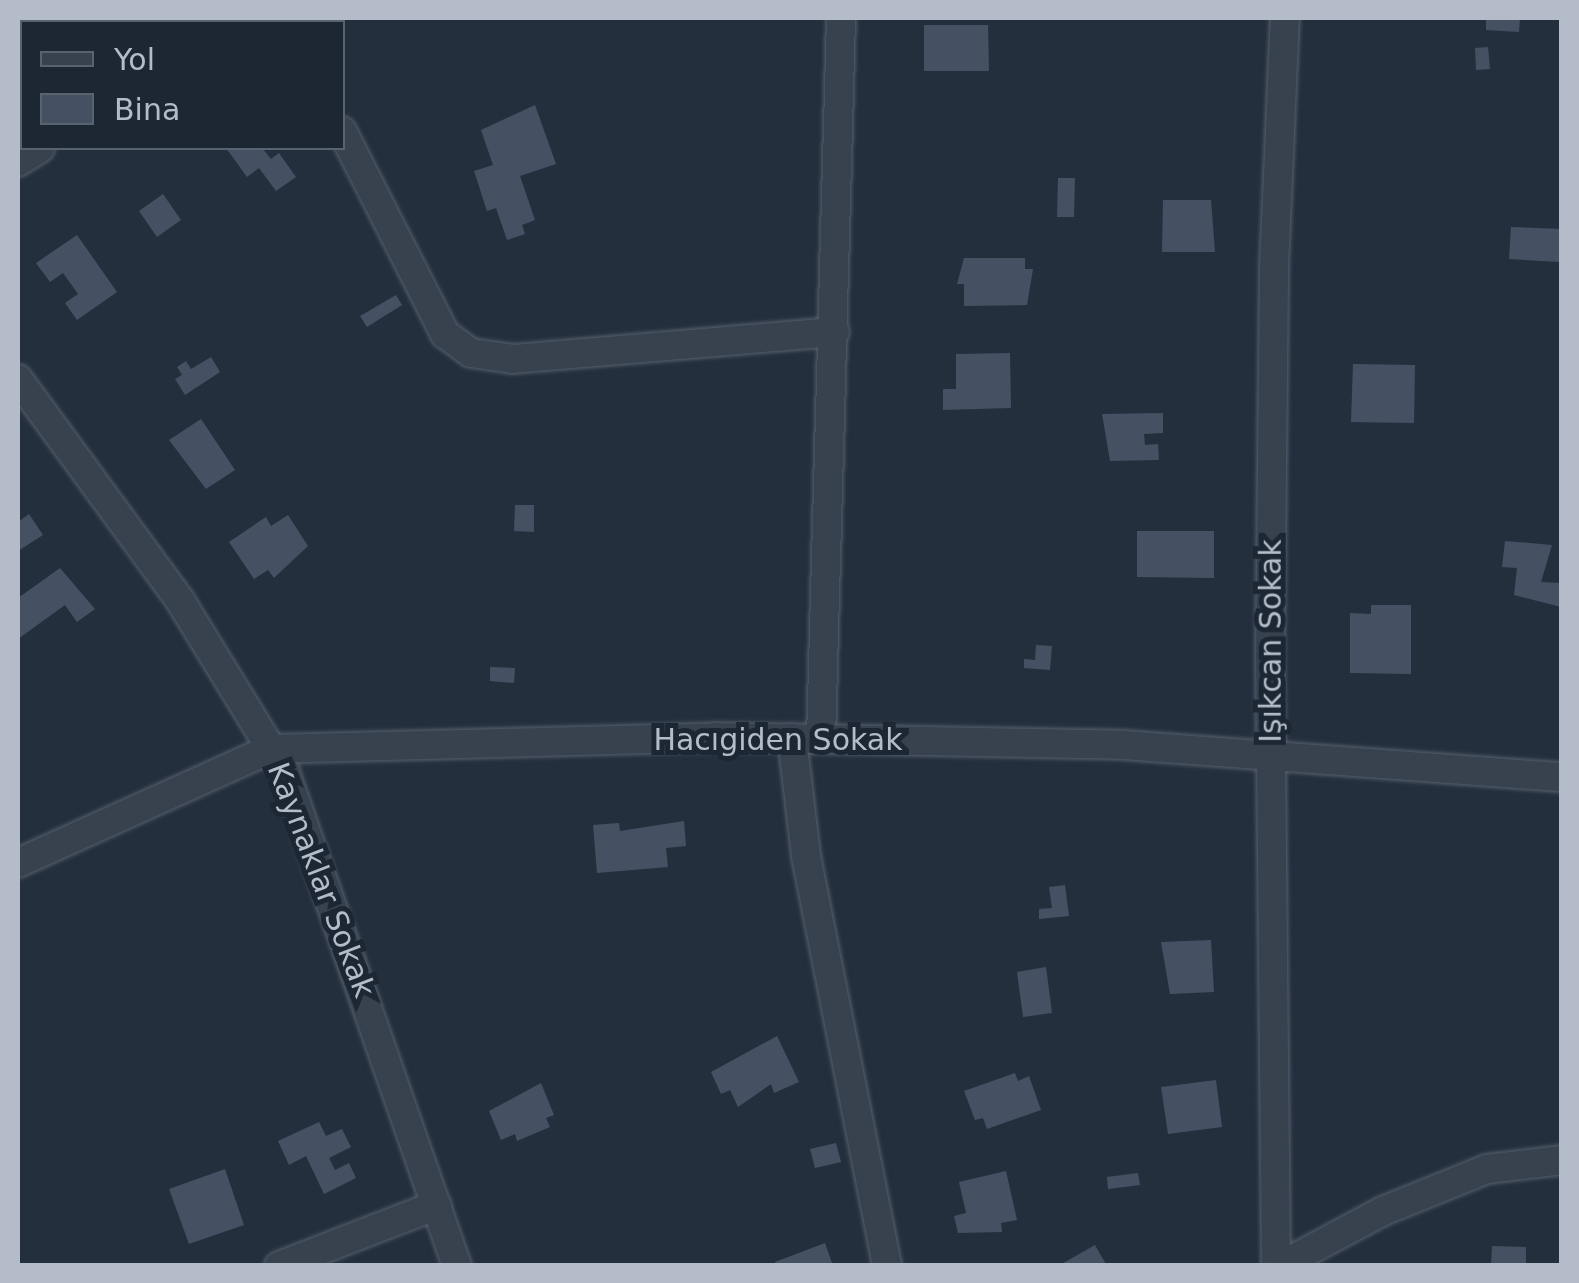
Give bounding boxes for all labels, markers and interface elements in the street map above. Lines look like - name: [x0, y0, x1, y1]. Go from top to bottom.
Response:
- legend: [20, 20, 345, 150]
- text: Yol: [114, 42, 155, 77]
- text: Bina: [114, 92, 180, 127]
- street label: Işıkcan Sokak: [1253, 539, 1289, 743]
- street label: Hacıgiden Sokak: [653, 722, 903, 758]
- street label: Kaynaklar Sokak: [260, 757, 382, 1003]

